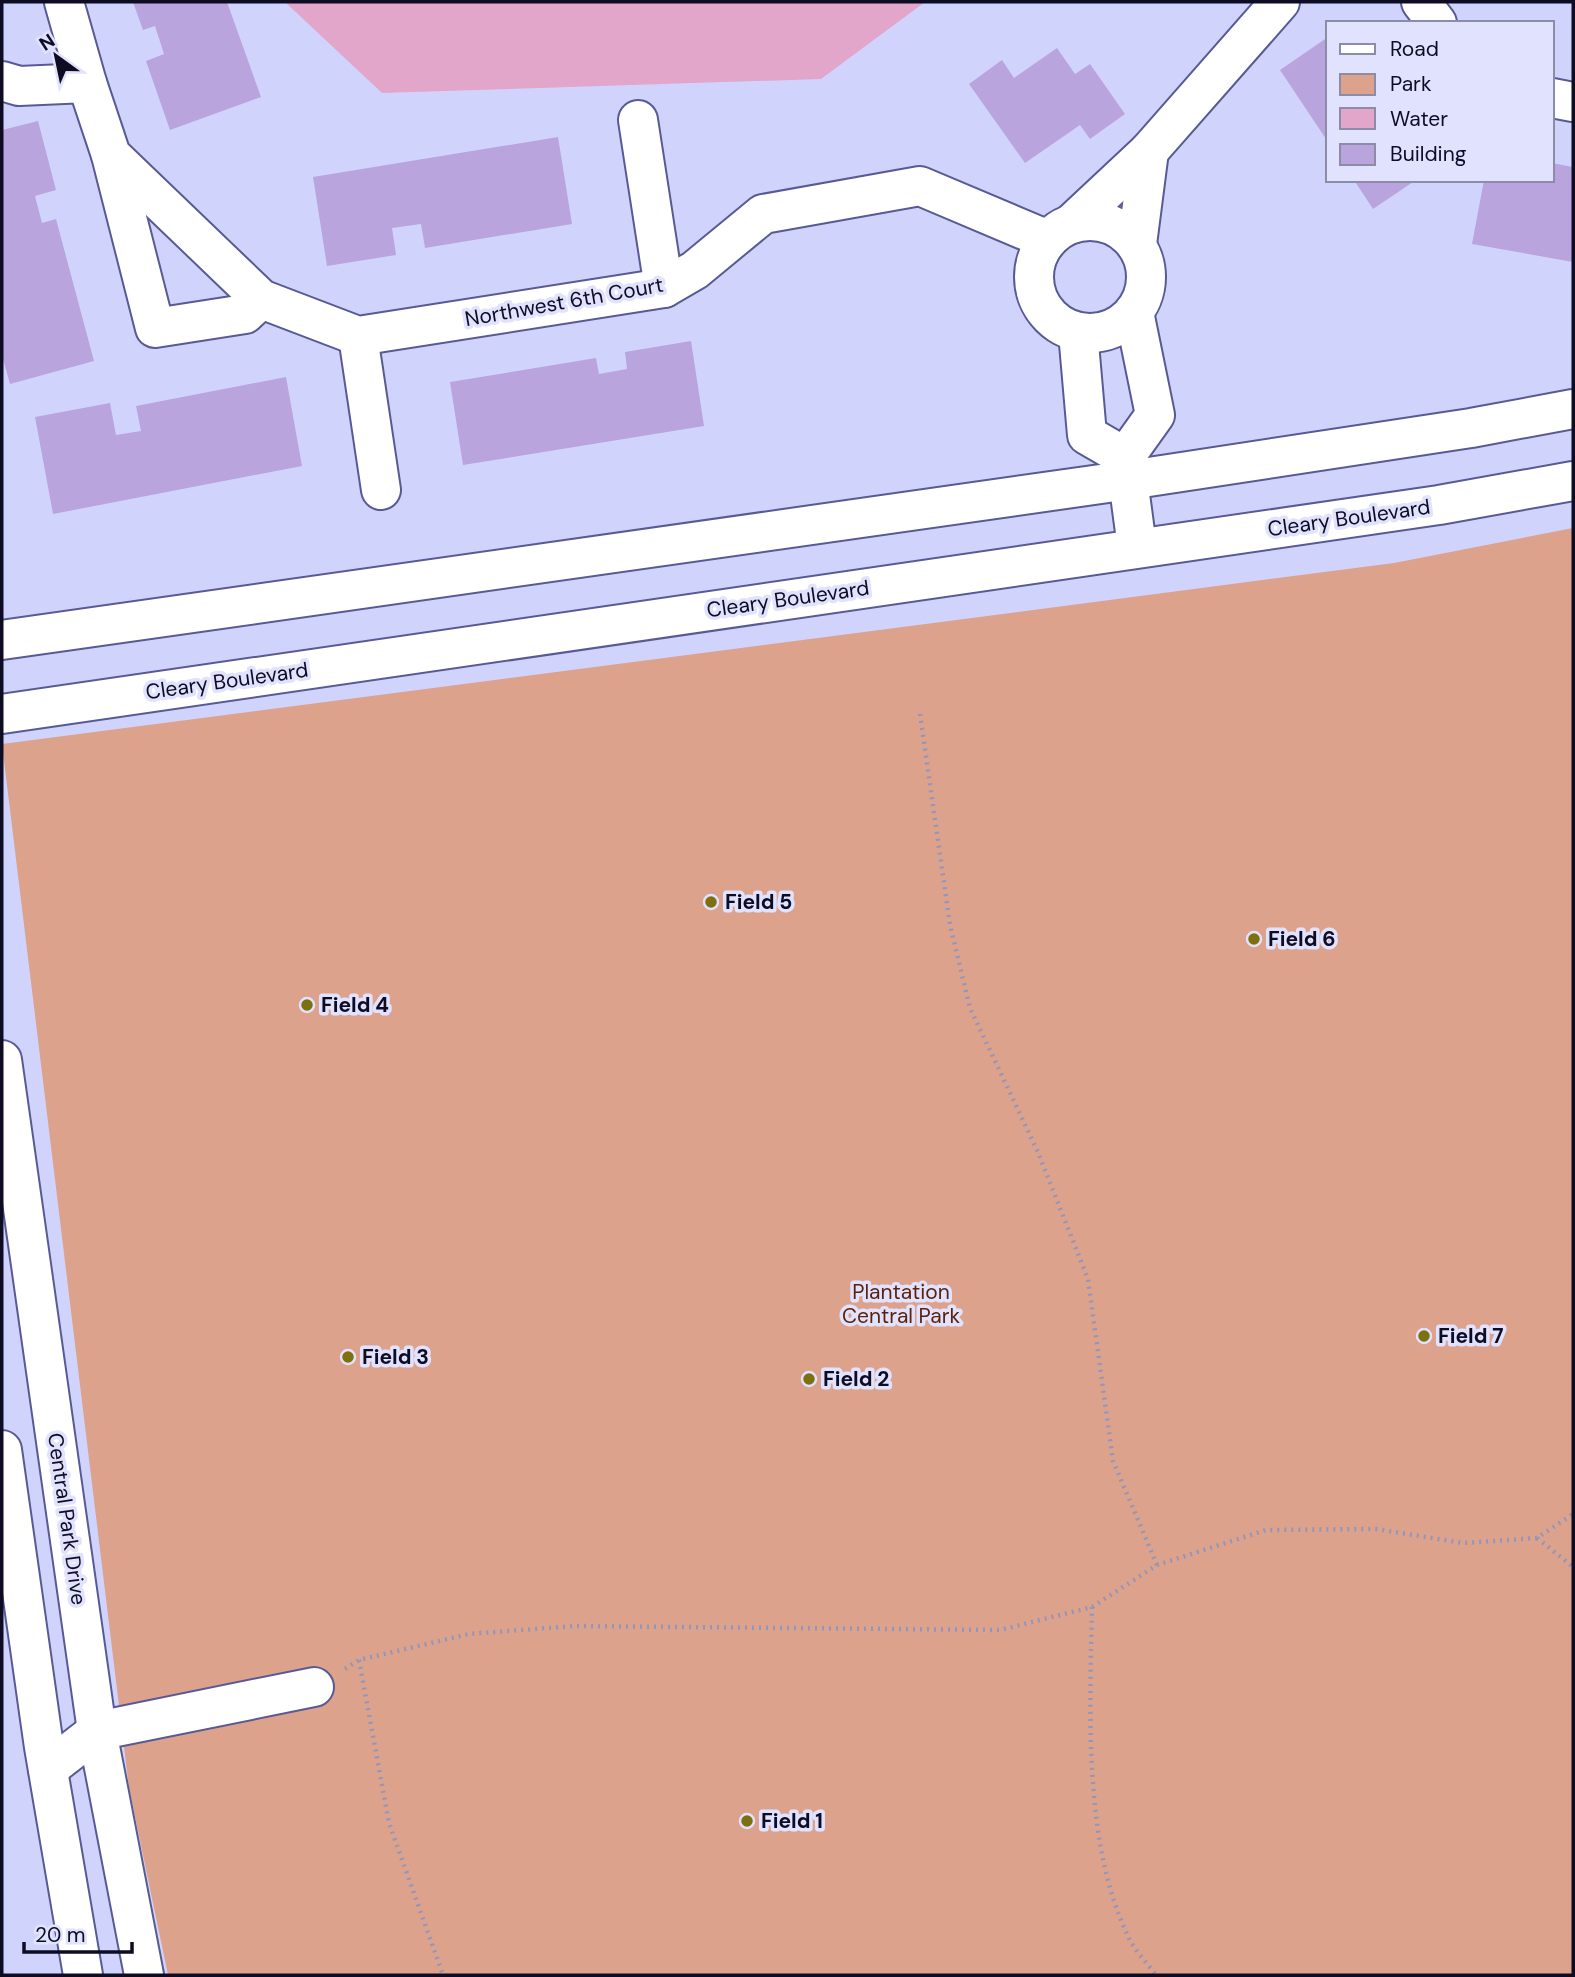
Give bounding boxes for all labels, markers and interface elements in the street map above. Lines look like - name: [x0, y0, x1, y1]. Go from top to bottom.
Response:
- north arrow: [21, 21, 91, 91]
- legend: [1326, 21, 1554, 182]
- text: N: [34, 28, 60, 56]
- text: Road: [1390, 35, 1439, 63]
- text: Park: [1390, 70, 1432, 98]
- text: Water: [1390, 105, 1448, 133]
- text: Building: [1390, 140, 1467, 168]
- street label: Northwest 6th Court: [463, 271, 665, 333]
- street label: Cleary Boulevard: [1266, 493, 1432, 543]
- street label: Cleary Boulevard: [705, 574, 871, 624]
- street label: Cleary Boulevard: [144, 656, 310, 706]
- place label: Field 5: [725, 888, 792, 916]
- marker: Field 5: [703, 894, 719, 910]
- place label: Field 6: [1268, 925, 1336, 953]
- marker: Field 6: [1246, 931, 1262, 947]
- place label: Field 4: [321, 991, 389, 1019]
- marker: Field 4: [299, 997, 315, 1013]
- park label: Plantation Central Park: [842, 1278, 961, 1330]
- place label: Field 7: [1438, 1322, 1504, 1350]
- marker: Field 7: [1416, 1328, 1432, 1344]
- place label: Field 3: [362, 1343, 429, 1371]
- marker: Field 3: [340, 1349, 356, 1365]
- place label: Field 2: [823, 1365, 890, 1393]
- marker: Field 2: [801, 1371, 817, 1387]
- street label: Central Park Drive: [41, 1431, 93, 1607]
- place label: Field 1: [761, 1807, 823, 1835]
- marker: Field 1: [739, 1813, 755, 1829]
- scale bar: [24, 1910, 133, 1954]
- text: 20 m: [35, 1921, 86, 1949]

